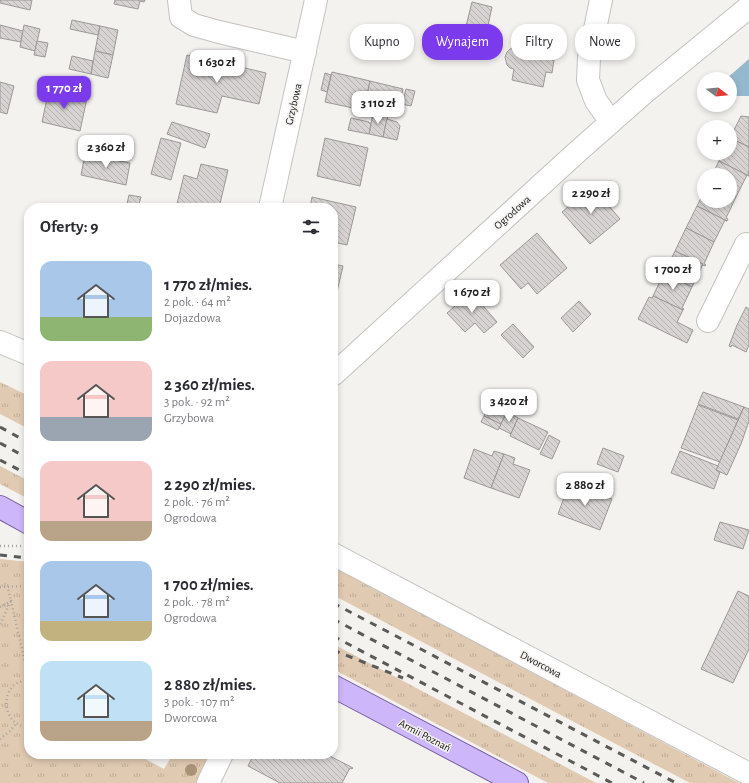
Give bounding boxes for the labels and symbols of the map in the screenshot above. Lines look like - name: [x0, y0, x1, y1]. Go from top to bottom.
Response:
- pin: 1 630 zł: [176, 50, 258, 84]
- north arrow: [697, 72, 737, 112]
- pin: 1 770 zł: [23, 76, 105, 110]
- street label: Grzybowa: [283, 82, 304, 126]
- pin: 3 110 zł: [337, 91, 419, 125]
- pin: 2 360 zł: [65, 135, 147, 169]
- pin: 2 290 zł: [550, 181, 632, 215]
- street label: Ogrodowa: [492, 193, 533, 231]
- pin: 1 700 zł: [632, 257, 714, 291]
- pin: 1 670 zł: [431, 280, 513, 314]
- pin: 3 420 zł: [468, 389, 550, 423]
- pin: 2 880 zł: [544, 473, 626, 507]
- street label: Dworcowa: [518, 649, 563, 680]
- street label: Armii Poznań: [397, 717, 453, 754]

